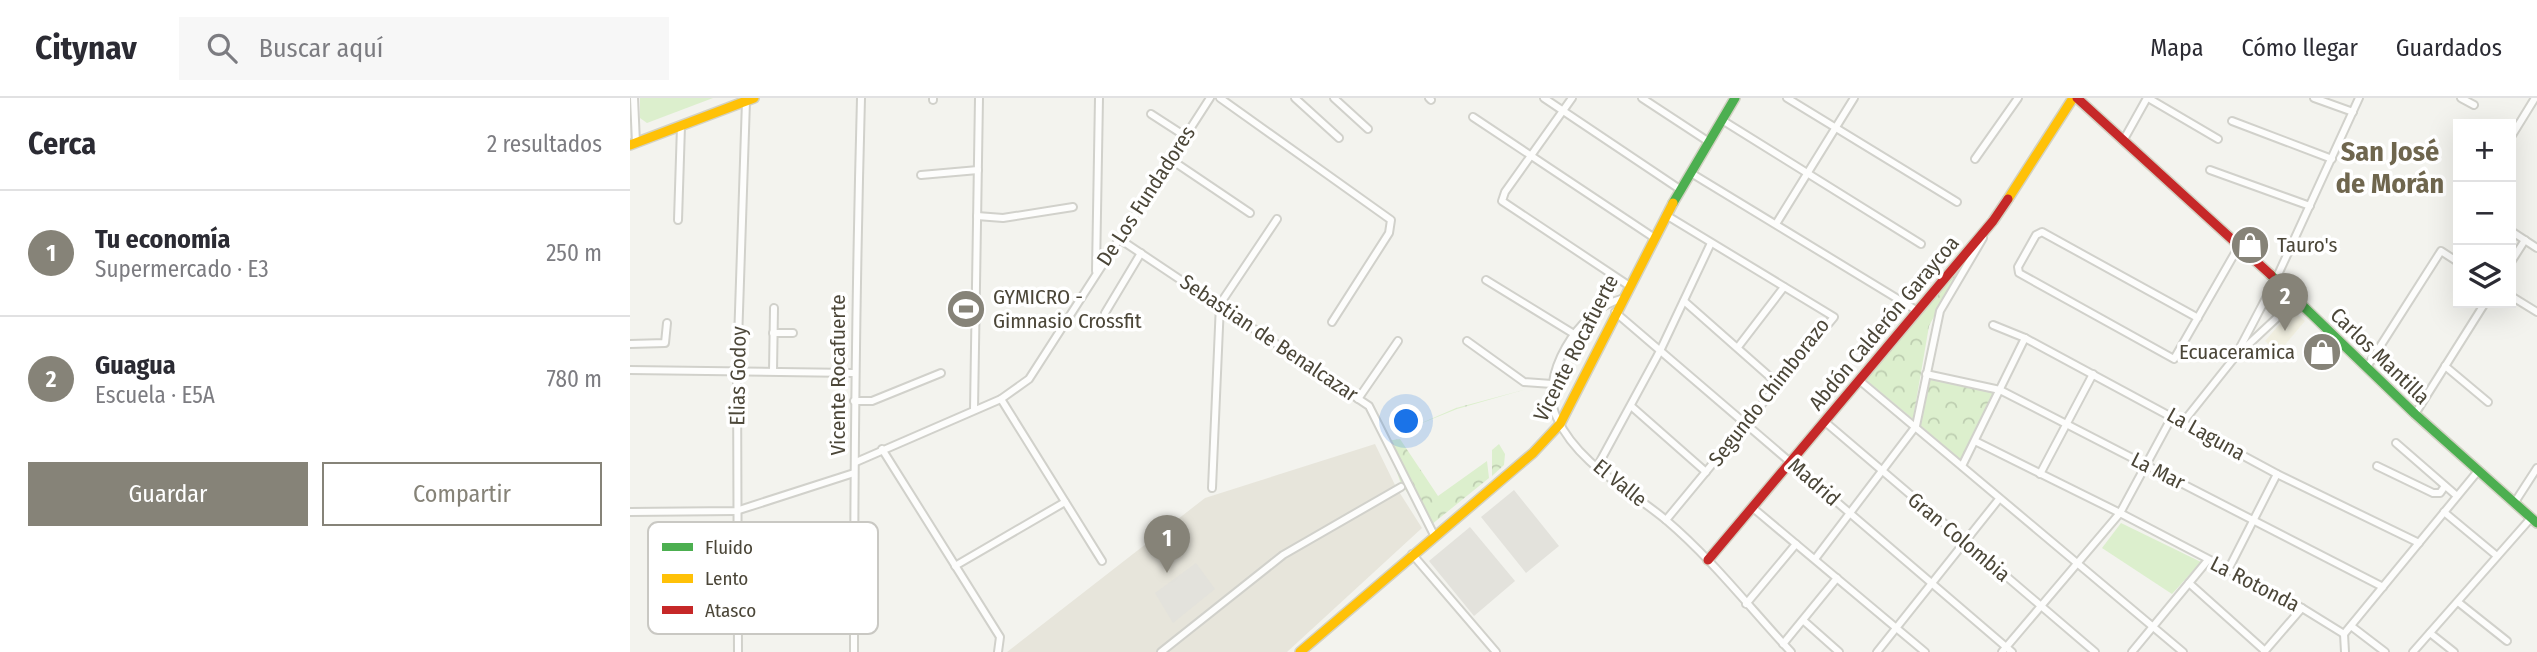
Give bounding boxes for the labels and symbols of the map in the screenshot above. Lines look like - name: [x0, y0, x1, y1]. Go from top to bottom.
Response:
- street label: De Los Fundadores: [1091, 121, 1201, 271]
- district label: San José de Morán: [2336, 135, 2444, 200]
- shop icon: Tauro's: [2229, 224, 2271, 266]
- street label: Abdón Calderón Garaycoa: [1803, 230, 1965, 416]
- place label: Tauro's: [2277, 232, 2338, 258]
- street label: Sebastian de Benalcazar: [1175, 269, 1363, 408]
- street label: Vicente Rocafuerte: [1528, 270, 1624, 426]
- pin: 2: [2262, 273, 2308, 331]
- place label: GYMICRO - Gimnasio Crossfit: [993, 284, 1142, 334]
- sports icon: GYMICRO - Gimnasio Crossfit: [945, 288, 987, 330]
- street label: Vicente Rocafuerte: [825, 294, 851, 456]
- street label: Carlos Mantilla: [2325, 302, 2435, 410]
- street label: Segundo Chimborazo: [1703, 313, 1835, 471]
- street label: Elias Godoy: [724, 326, 752, 426]
- shop icon: Ecuaceramica: [2301, 331, 2343, 373]
- place label: Ecuaceramica: [2179, 339, 2295, 365]
- street label: La Laguna: [2162, 402, 2250, 466]
- your location: [1389, 404, 1423, 438]
- street label: La Mar: [2127, 446, 2190, 496]
- street label: Madrid: [1783, 452, 1845, 512]
- street label: El Valle: [1588, 454, 1652, 512]
- street label: Gran Colombia: [1903, 487, 2015, 587]
- pin: 1: [1144, 515, 1190, 573]
- legend: [648, 522, 878, 634]
- text: Fluido: [705, 536, 753, 559]
- street label: La Rotonda: [2206, 550, 2304, 618]
- text: Lento: [705, 567, 748, 590]
- text: Atasco: [705, 599, 756, 622]

